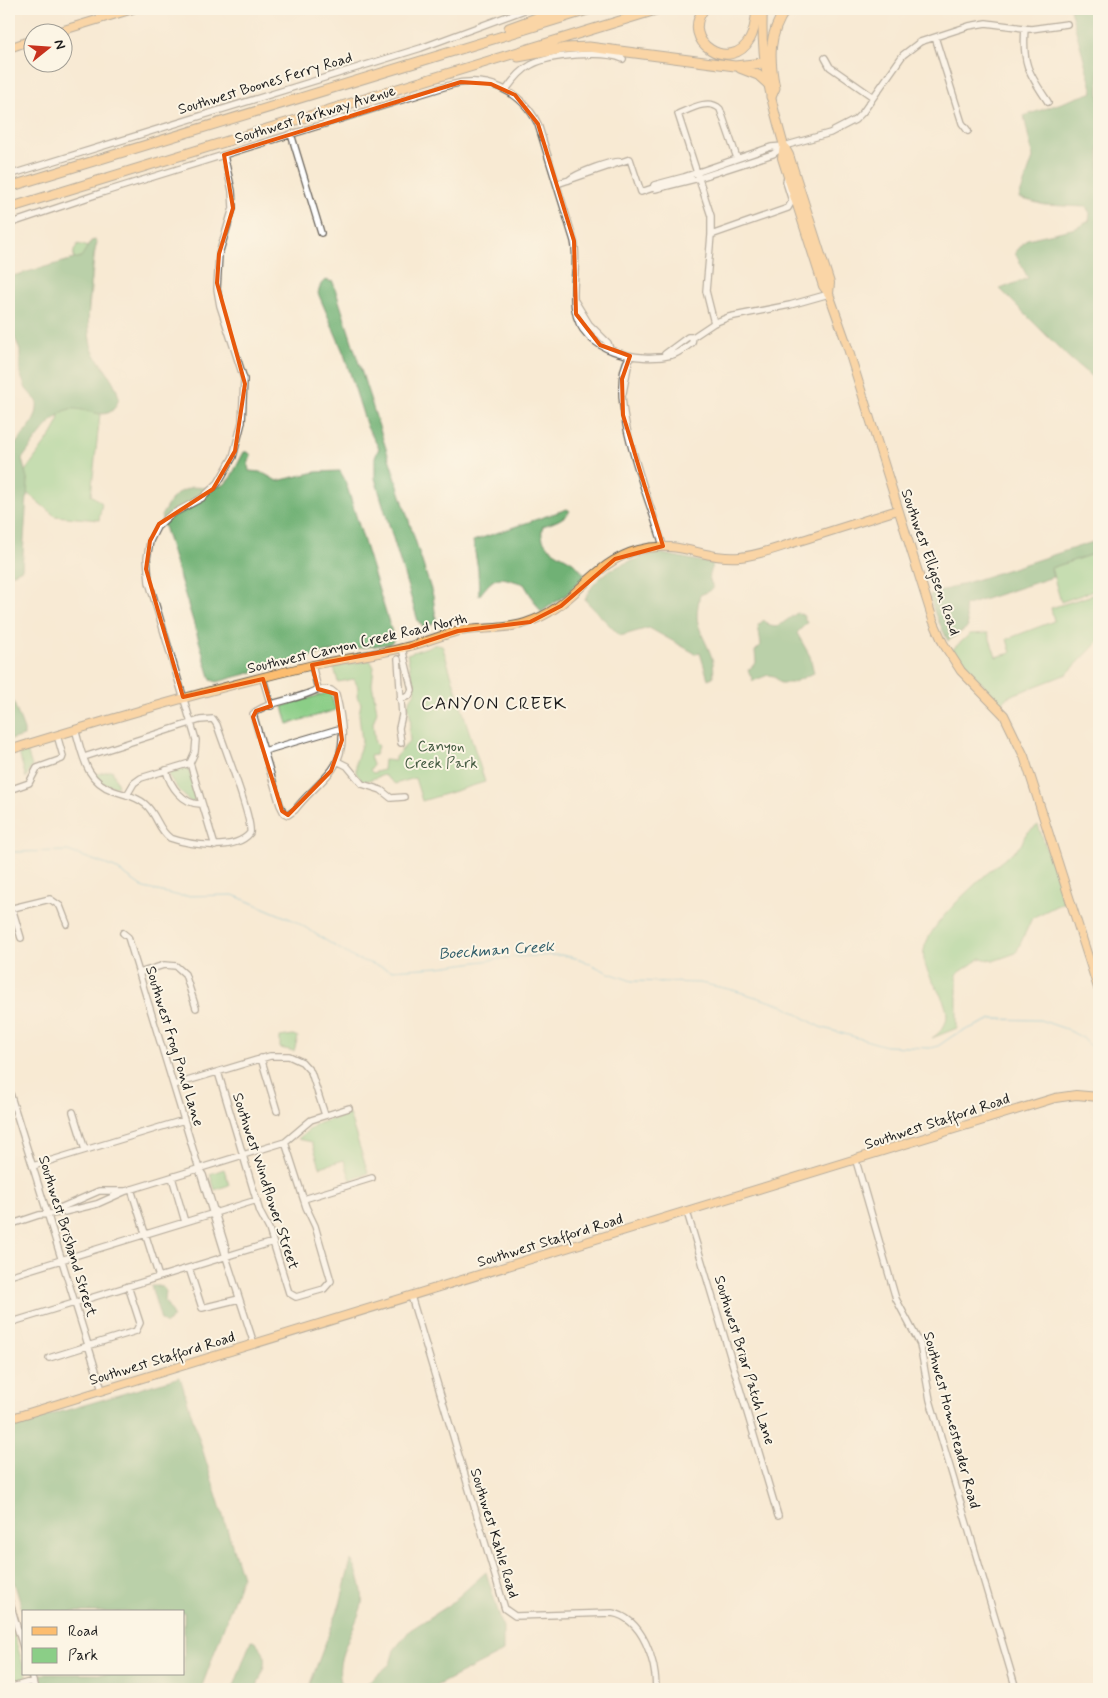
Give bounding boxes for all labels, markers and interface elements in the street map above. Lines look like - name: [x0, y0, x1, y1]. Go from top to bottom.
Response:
- north arrow: [22, 22, 72, 72]
- text: N: [50, 37, 69, 52]
- street label: Southwest Boones Ferry Road: [176, 48, 355, 120]
- street label: Southwest Parkway Avenue: [232, 81, 398, 149]
- street label: Southwest Elligsen Road: [896, 486, 965, 638]
- street label: Southwest Canyon Creek Road North: [245, 609, 469, 679]
- district label: CANYON CREEK: [421, 692, 567, 716]
- park label: Canyon Creek Park: [404, 737, 478, 774]
- water label: Boeckman Creek: [438, 936, 556, 965]
- street label: Southwest Frog Pond Lane: [140, 964, 208, 1129]
- street label: Southwest Stafford Road: [862, 1089, 1013, 1157]
- street label: Southwest Windflower Street: [227, 1090, 303, 1272]
- street label: Southwest Brisband Street: [33, 1153, 101, 1320]
- street label: Southwest Stafford Road: [475, 1209, 626, 1275]
- street label: Southwest Briar Patch Lane: [709, 1273, 779, 1448]
- street label: Southwest Stafford Road: [87, 1327, 238, 1393]
- street label: Southwest Homesteader Road: [918, 1330, 984, 1511]
- street label: Southwest Kahle Road: [465, 1466, 523, 1601]
- legend: [22, 1610, 185, 1676]
- text: Road: [68, 1622, 98, 1642]
- text: Park: [68, 1646, 98, 1666]

